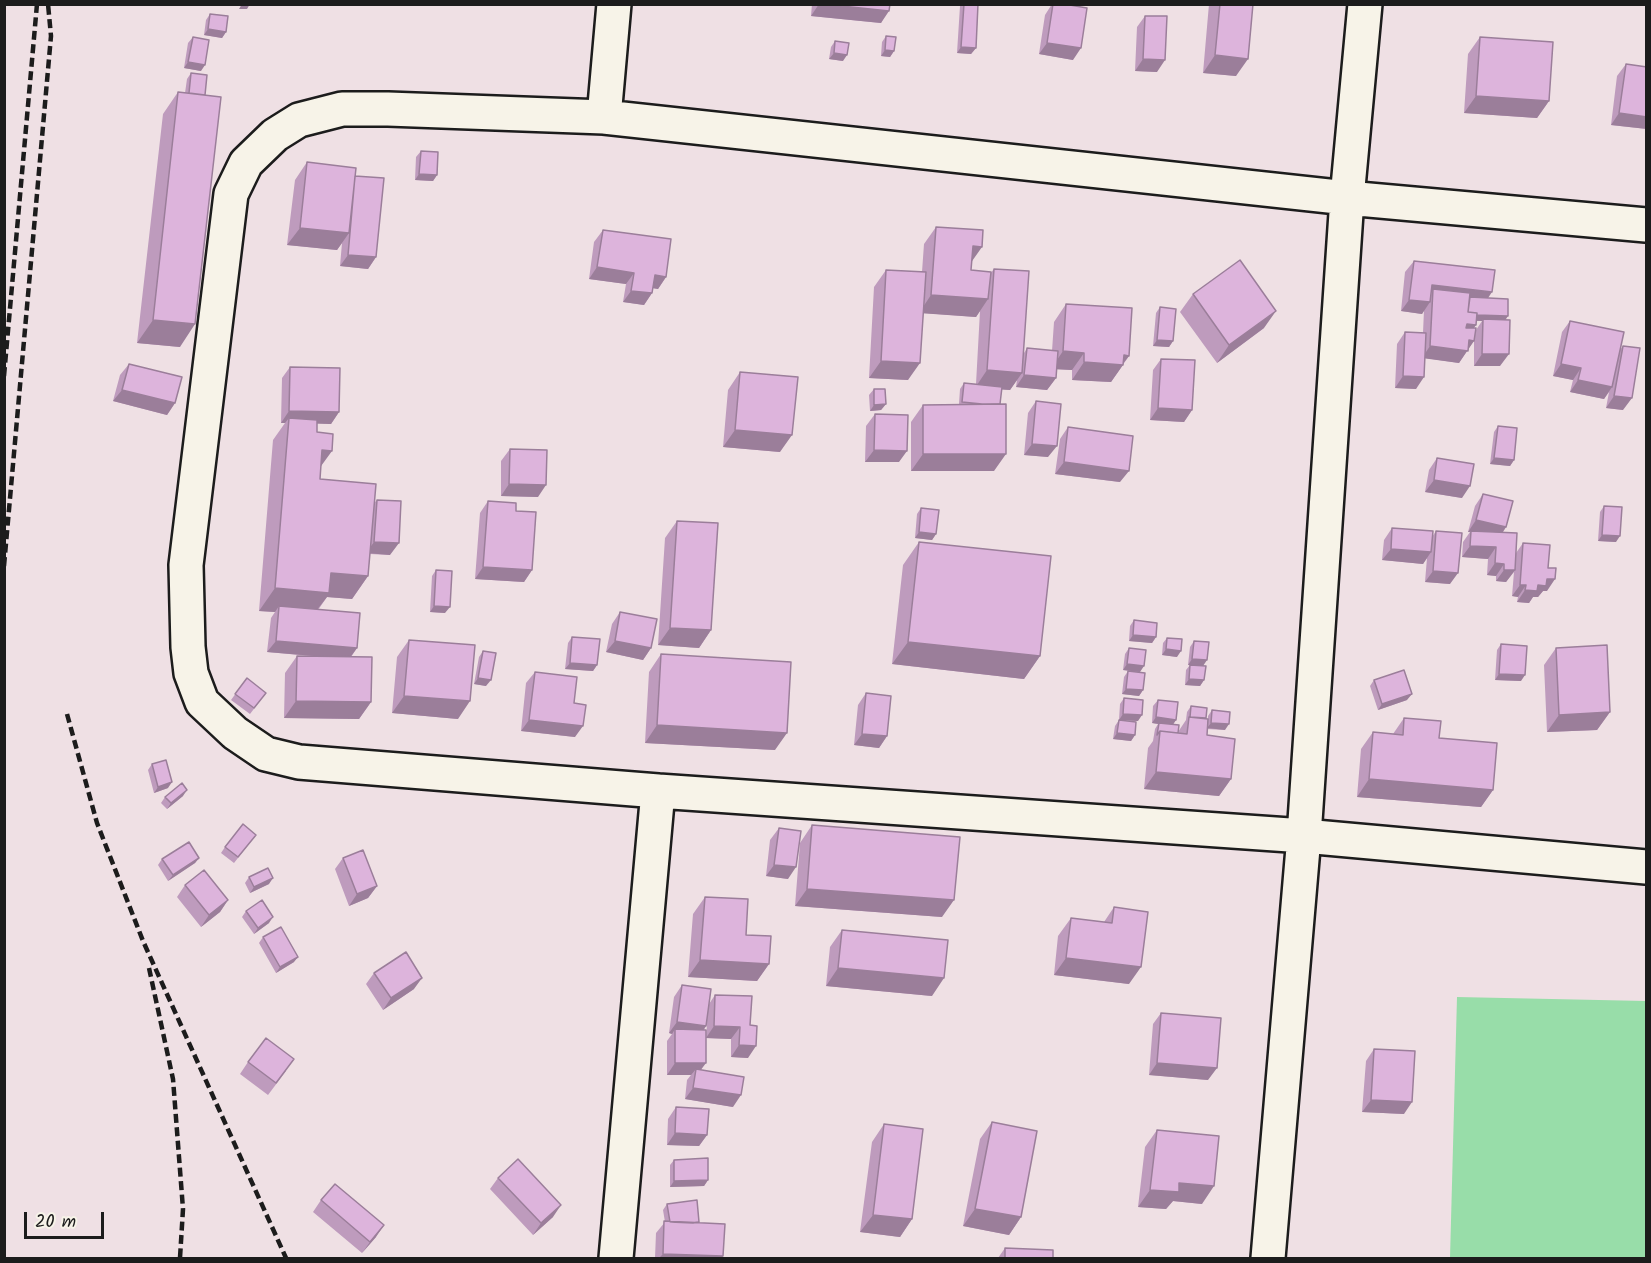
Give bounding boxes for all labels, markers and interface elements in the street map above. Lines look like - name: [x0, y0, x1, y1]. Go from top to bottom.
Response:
- scale bar: [27, 1200, 106, 1238]
- text: 20 m: [35, 1208, 76, 1237]

